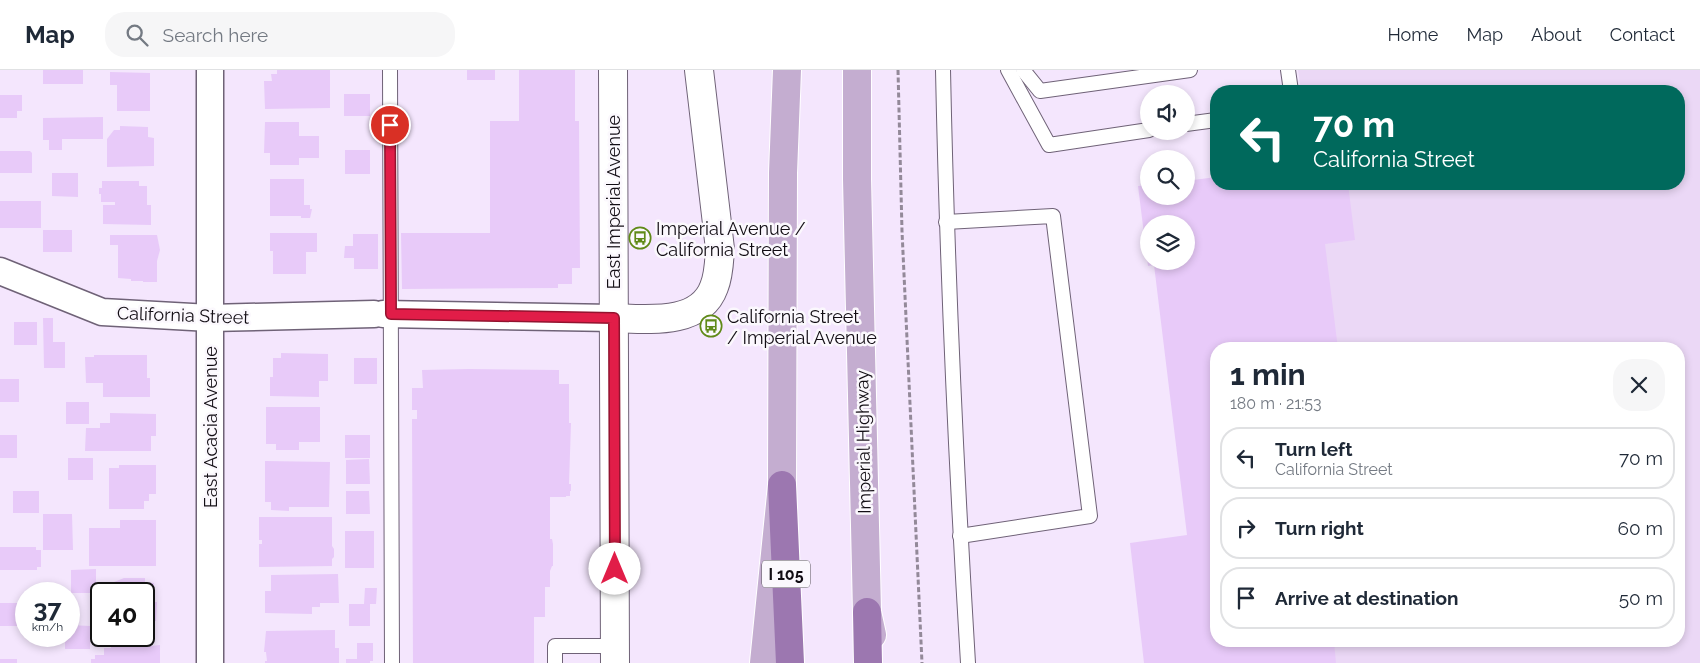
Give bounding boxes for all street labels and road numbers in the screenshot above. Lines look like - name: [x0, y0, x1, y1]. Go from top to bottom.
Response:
- street label: East Imperial Avenue: [603, 114, 624, 289]
- street label: California Street: [116, 302, 250, 328]
- street label: East Acacia Avenue: [200, 346, 221, 508]
- street label: Imperial Highway: [851, 370, 875, 514]
- road number: I 105: [762, 560, 810, 588]

